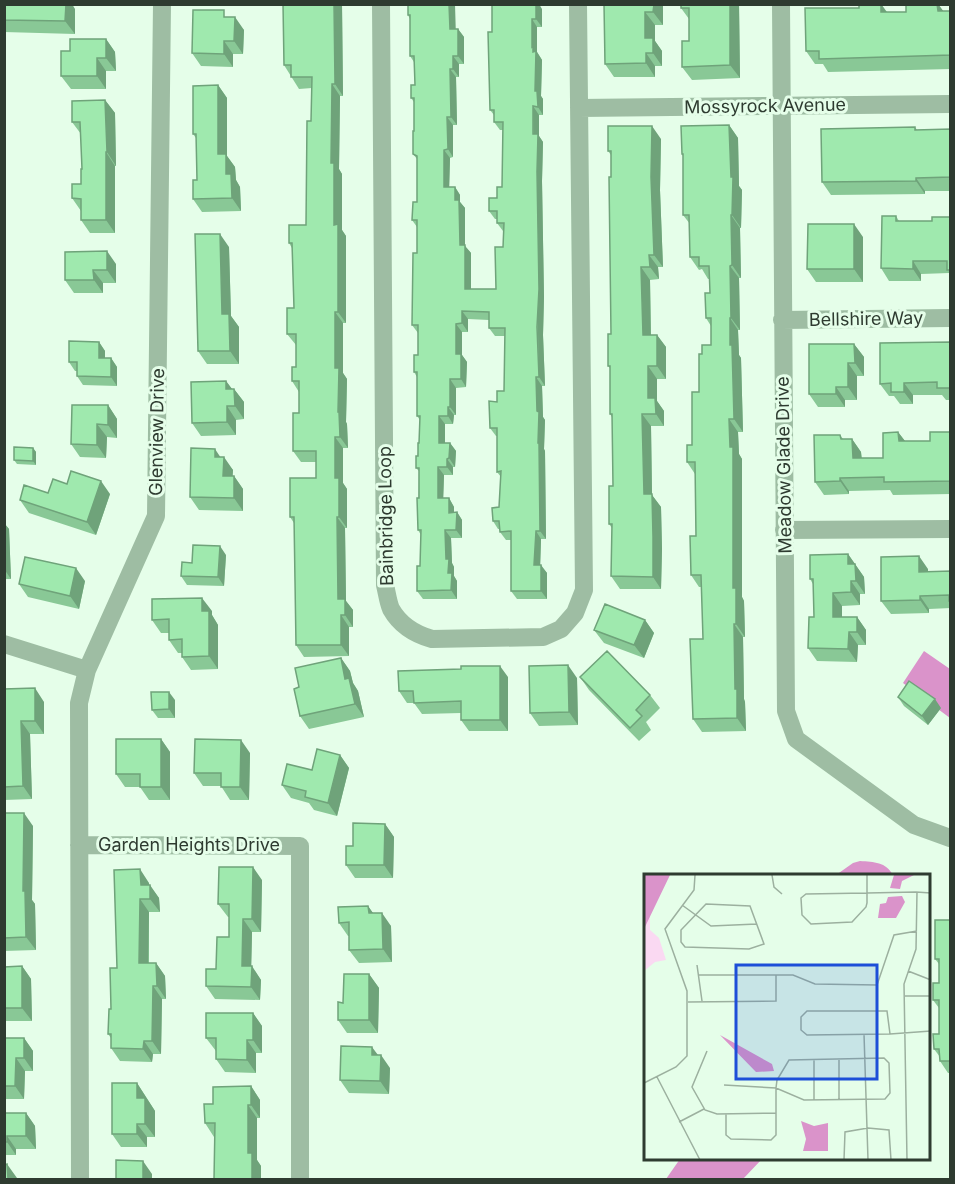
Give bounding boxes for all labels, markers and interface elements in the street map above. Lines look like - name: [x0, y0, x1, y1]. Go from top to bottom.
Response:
- street label: Mossyrock Avenue: [684, 94, 846, 117]
- street label: Bellshire Way: [809, 307, 923, 330]
- street label: Glenview Drive: [145, 368, 168, 496]
- street label: Meadow Glade Drive: [771, 376, 796, 554]
- street label: Bainbridge Loop: [374, 446, 397, 586]
- street label: Garden Heights Drive: [98, 834, 280, 855]
- inset map: [644, 874, 931, 1160]

